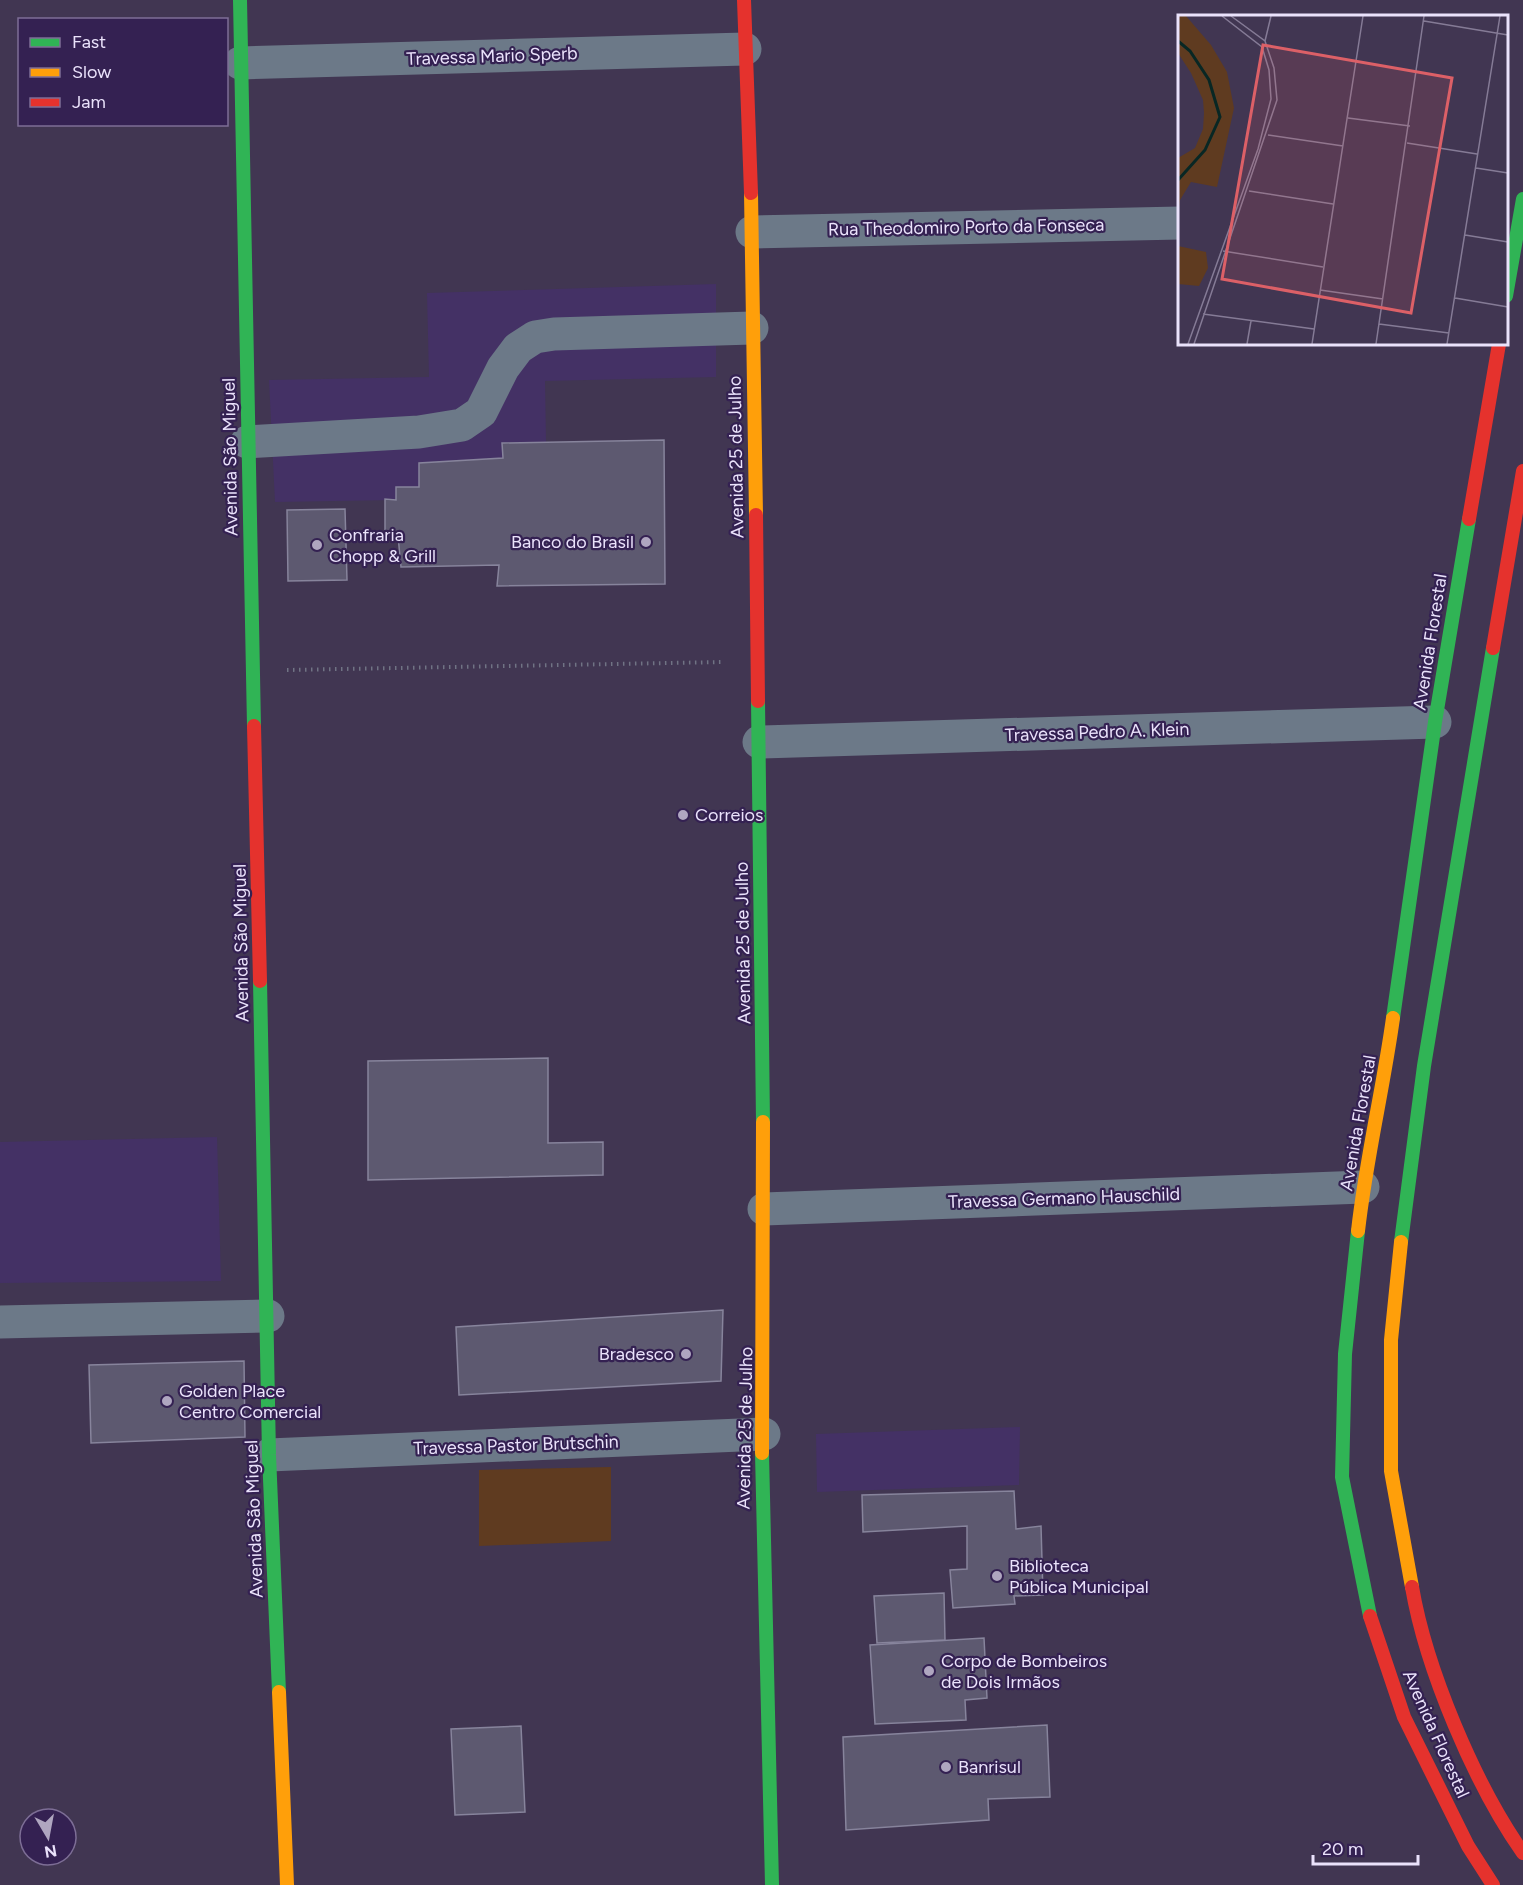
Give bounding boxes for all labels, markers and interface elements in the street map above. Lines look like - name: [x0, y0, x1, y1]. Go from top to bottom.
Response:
- inset map: [1178, 15, 1508, 345]
- legend: [18, 18, 228, 126]
- text: Fast: [72, 31, 106, 53]
- street label: Travessa Mario Sperb: [406, 42, 578, 70]
- text: Slow: [72, 61, 111, 83]
- text: Jam: [72, 91, 106, 113]
- street label: Rua Theodomiro Porto da Fonseca: [828, 214, 1104, 240]
- street label: Avenida 25 de Julho: [724, 375, 748, 539]
- street label: Avenida São Miguel: [218, 378, 242, 536]
- place label: Confraria Chopp & Grill: [329, 524, 436, 567]
- place label: Banco do Brasil: [511, 531, 634, 553]
- marker: Banco do Brasil: [639, 535, 653, 549]
- marker: Confraria Chopp & Grill: [310, 538, 324, 552]
- street label: Avenida Florestal: [1408, 572, 1452, 712]
- street label: Travessa Pedro A. Klein: [1004, 718, 1190, 746]
- place label: Correios: [695, 804, 763, 826]
- marker: Correios: [676, 808, 690, 822]
- street label: Avenida 25 de Julho: [731, 861, 755, 1025]
- street label: Avenida São Miguel: [229, 864, 253, 1022]
- street label: Avenida Florestal: [1335, 1053, 1381, 1193]
- street label: Travessa Germano Hauschild: [948, 1183, 1180, 1213]
- place label: Bradesco: [599, 1343, 674, 1365]
- street label: Avenida 25 de Julho: [733, 1346, 757, 1510]
- marker: Bradesco: [679, 1347, 693, 1361]
- place label: Golden Place Centro Comercial: [179, 1380, 321, 1423]
- marker: Golden Place Centro Comercial: [160, 1394, 174, 1408]
- street label: Travessa Pastor Brutschin: [413, 1430, 619, 1460]
- street label: Avenida São Miguel: [240, 1440, 268, 1598]
- place label: Biblioteca Pública Municipal: [1009, 1555, 1149, 1598]
- marker: Biblioteca Pública Municipal: [990, 1569, 1004, 1583]
- place label: Corpo de Bombeiros de Dois Irmãos: [941, 1650, 1107, 1693]
- marker: Corpo de Bombeiros de Dois Irmãos: [922, 1664, 936, 1678]
- street label: Avenida Florestal: [1398, 1667, 1474, 1801]
- place label: Banrisul: [958, 1756, 1021, 1778]
- marker: Banrisul: [939, 1760, 953, 1774]
- north arrow: [18, 1807, 78, 1867]
- scale bar: [1313, 1828, 1418, 1866]
- text: 20 m: [1322, 1838, 1363, 1860]
- text: N: [43, 1841, 58, 1862]

